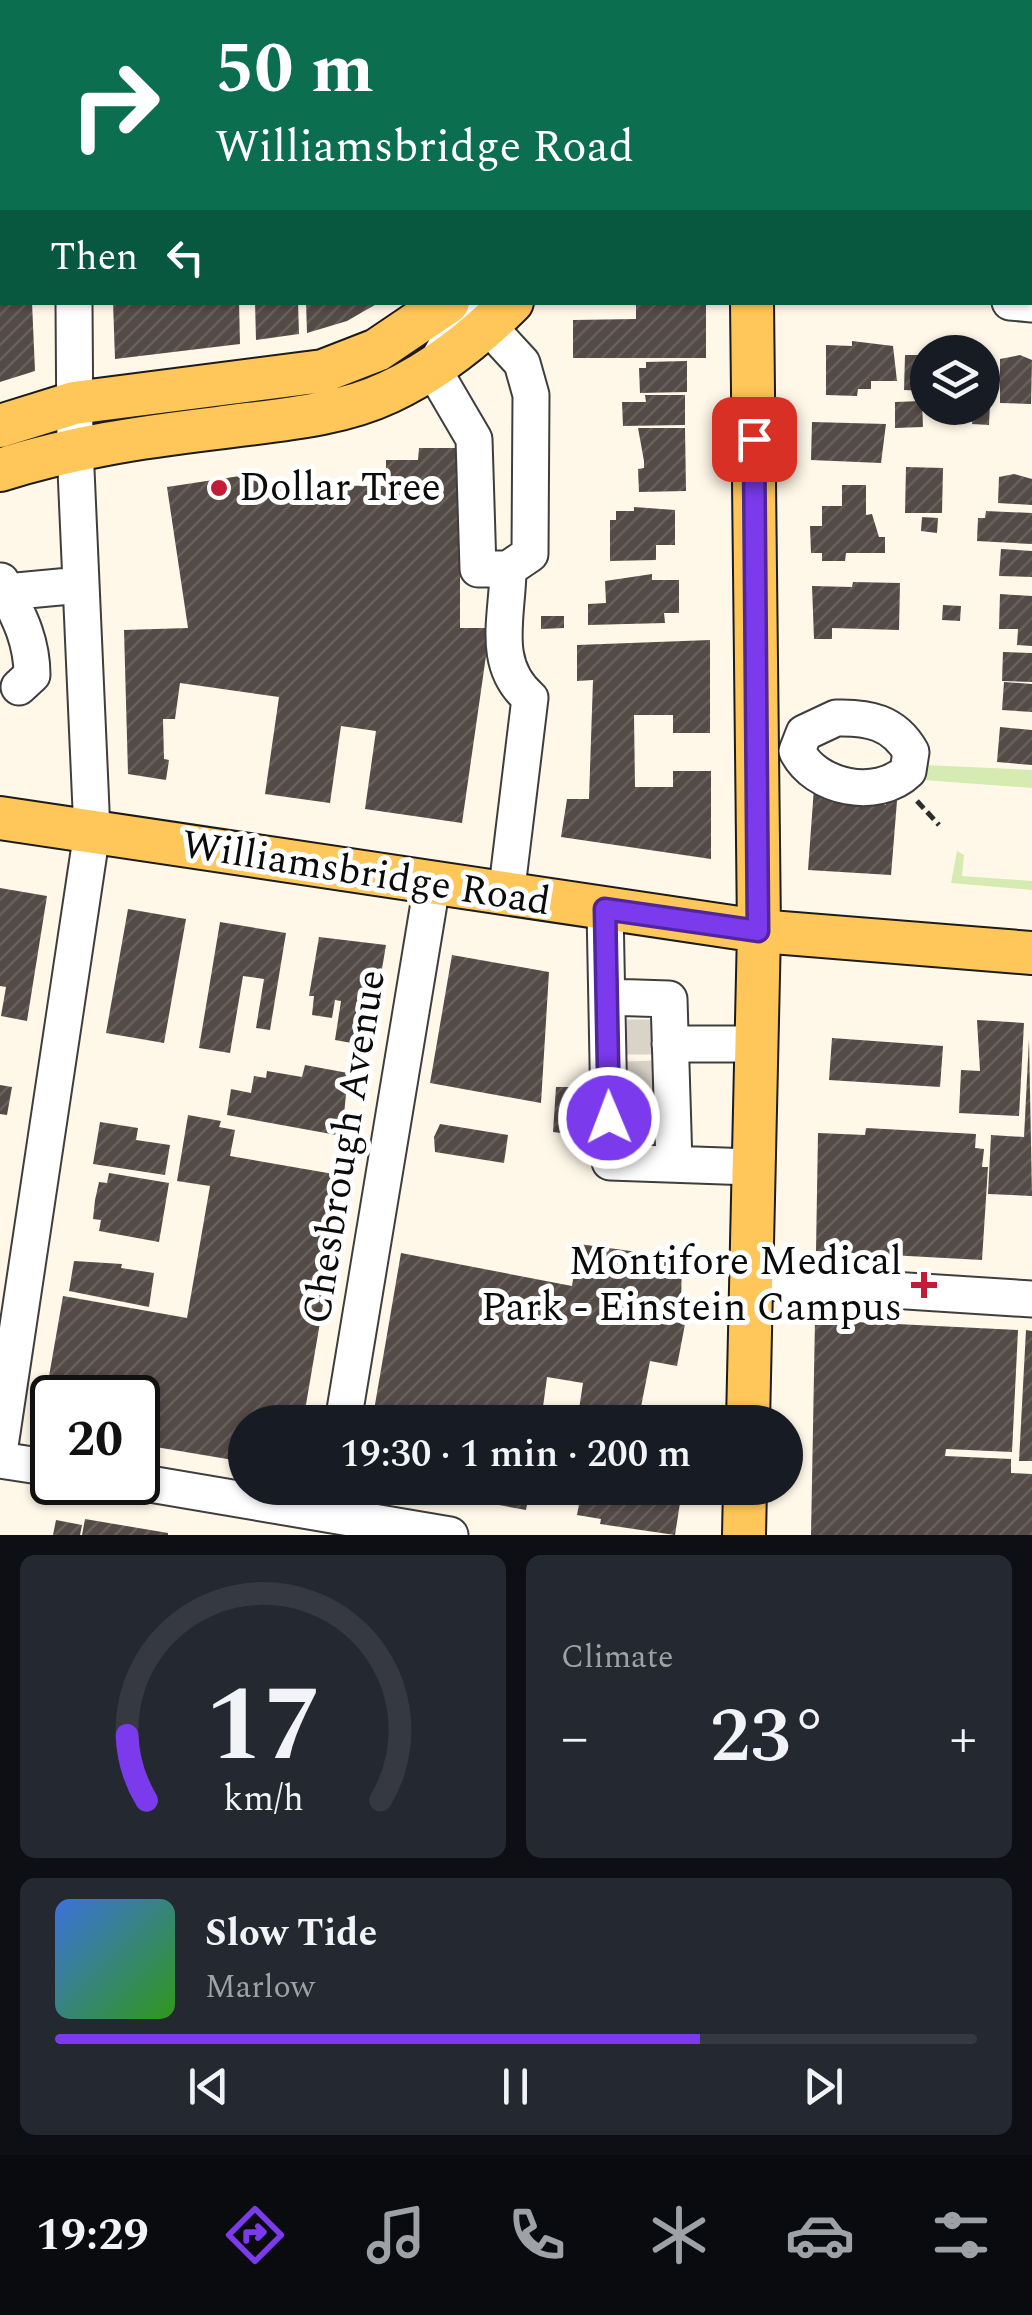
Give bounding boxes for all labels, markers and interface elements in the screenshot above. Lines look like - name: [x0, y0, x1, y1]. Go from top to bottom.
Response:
- text: 50 m: [215, 17, 374, 123]
- icon: right: [50, 40, 180, 170]
- text: Williamsbridge Road: [215, 113, 634, 182]
- text: Then: [50, 229, 138, 287]
- icon: left: [158, 230, 213, 285]
- map controls: [910, 335, 1000, 425]
- button: layers: [910, 335, 1000, 425]
- pin: [712, 397, 797, 482]
- icon: arrive: [727, 412, 782, 467]
- place label: Dollar Tree: [239, 458, 441, 519]
- marker: Dollar Tree: [208, 477, 230, 499]
- street label: Williamsbridge Road: [177, 815, 555, 933]
- street label: Chesbrough Avenue: [287, 966, 403, 1328]
- position arrow: [557, 1066, 661, 1170]
- place label: Montifore Medical Park - Einstein Campus: [481, 1232, 902, 1339]
- marker: Montifore Medical Park - Einstein Campus: [911, 1272, 937, 1298]
- speed limit sign: 20: [30, 1375, 160, 1505]
- text: 19:30 · 1 min · 200 m: [340, 1426, 691, 1484]
- text: Climate: [561, 1633, 673, 1682]
- text: 17: [205, 1648, 321, 1806]
- text: 23°: [710, 1681, 828, 1795]
- text: −: [561, 1697, 589, 1780]
- text: +: [949, 1697, 977, 1780]
- text: km/h: [223, 1772, 303, 1827]
- text: Slow Tide: [205, 1905, 377, 1963]
- text: Marlow: [205, 1963, 315, 2012]
- icon: previous: [181, 2059, 236, 2114]
- icon: pause: [488, 2059, 543, 2114]
- icon: next: [796, 2059, 851, 2114]
- icon: directions: [220, 2200, 290, 2270]
- icon: music: [361, 2200, 431, 2270]
- icon: phone: [502, 2200, 572, 2270]
- icon: climate: [644, 2200, 714, 2270]
- icon: car: [785, 2200, 855, 2270]
- icon: filters: [926, 2200, 996, 2270]
- text: 19:29: [36, 2201, 149, 2270]

